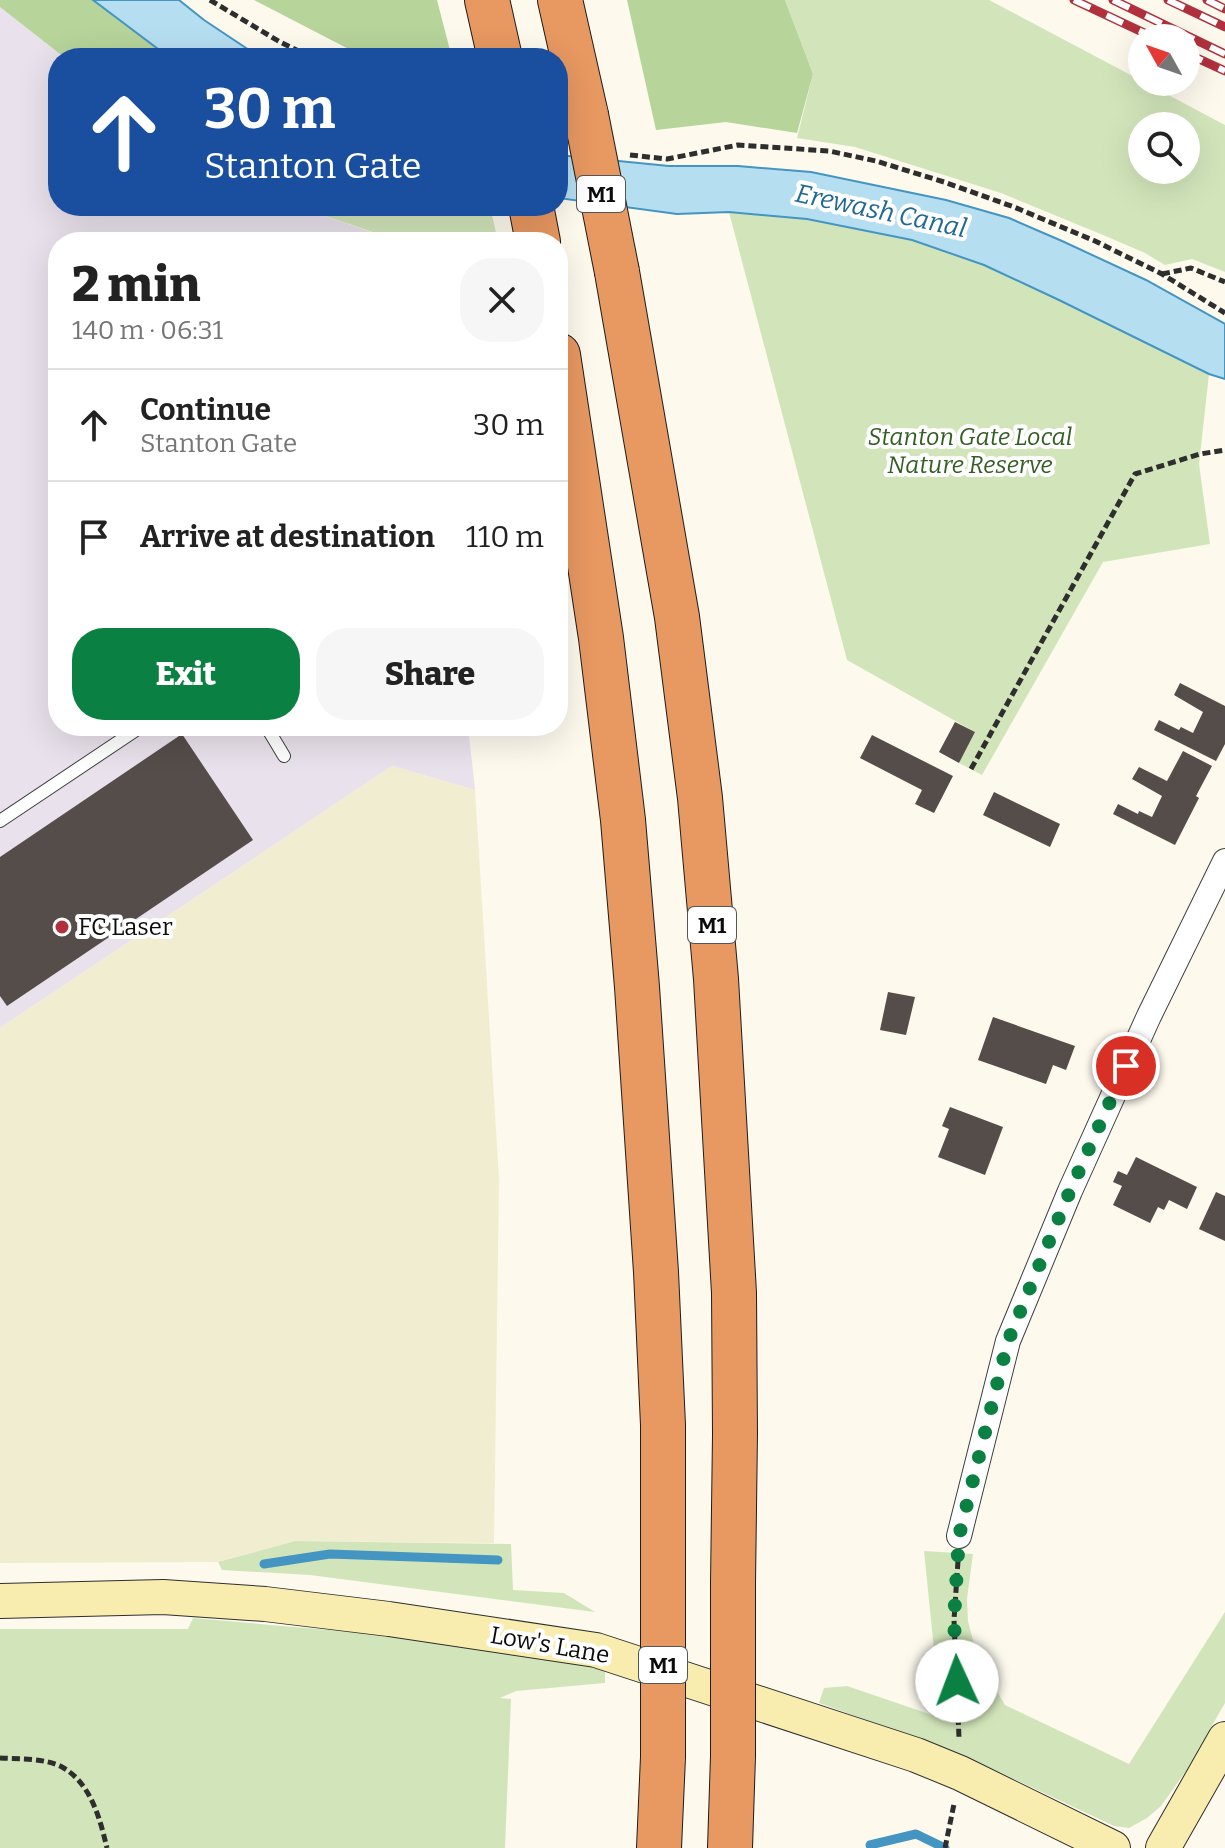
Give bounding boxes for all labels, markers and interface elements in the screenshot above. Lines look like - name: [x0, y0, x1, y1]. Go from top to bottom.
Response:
- north arrow: [1128, 24, 1200, 96]
- map controls: [1128, 24, 1200, 184]
- text: 30 m: [204, 76, 335, 143]
- icon: ahead: [72, 80, 176, 184]
- button: search: [1128, 112, 1200, 184]
- text: Stanton Gate: [204, 144, 422, 188]
- road number: M1: [577, 176, 625, 212]
- water label: Erewash Canal: [793, 178, 969, 244]
- text: 2 min: [72, 256, 200, 314]
- button: close: [460, 258, 544, 342]
- text: 140 m · 06:31: [72, 315, 223, 346]
- text: Continue: [140, 392, 271, 428]
- icon: ahead: [72, 403, 116, 447]
- text: 30 m: [473, 407, 544, 443]
- park label: Stanton Gate Local Nature Reserve: [868, 423, 1072, 479]
- text: Stanton Gate: [140, 428, 297, 459]
- icon: arrive: [72, 515, 116, 559]
- text: Arrive at destination: [140, 519, 435, 555]
- text: 110 m: [466, 519, 544, 555]
- button: Exit: [72, 628, 300, 720]
- button: Share: [316, 628, 544, 720]
- road number: M1: [688, 907, 736, 943]
- place label: FC Laser: [78, 913, 173, 941]
- marker: FC Laser: [53, 918, 71, 936]
- pin: [1092, 1032, 1160, 1100]
- icon: arrive: [1104, 1044, 1148, 1088]
- street label: Low's Lane: [488, 1621, 612, 1669]
- position arrow: [915, 1639, 999, 1723]
- road number: M1: [639, 1647, 687, 1683]

